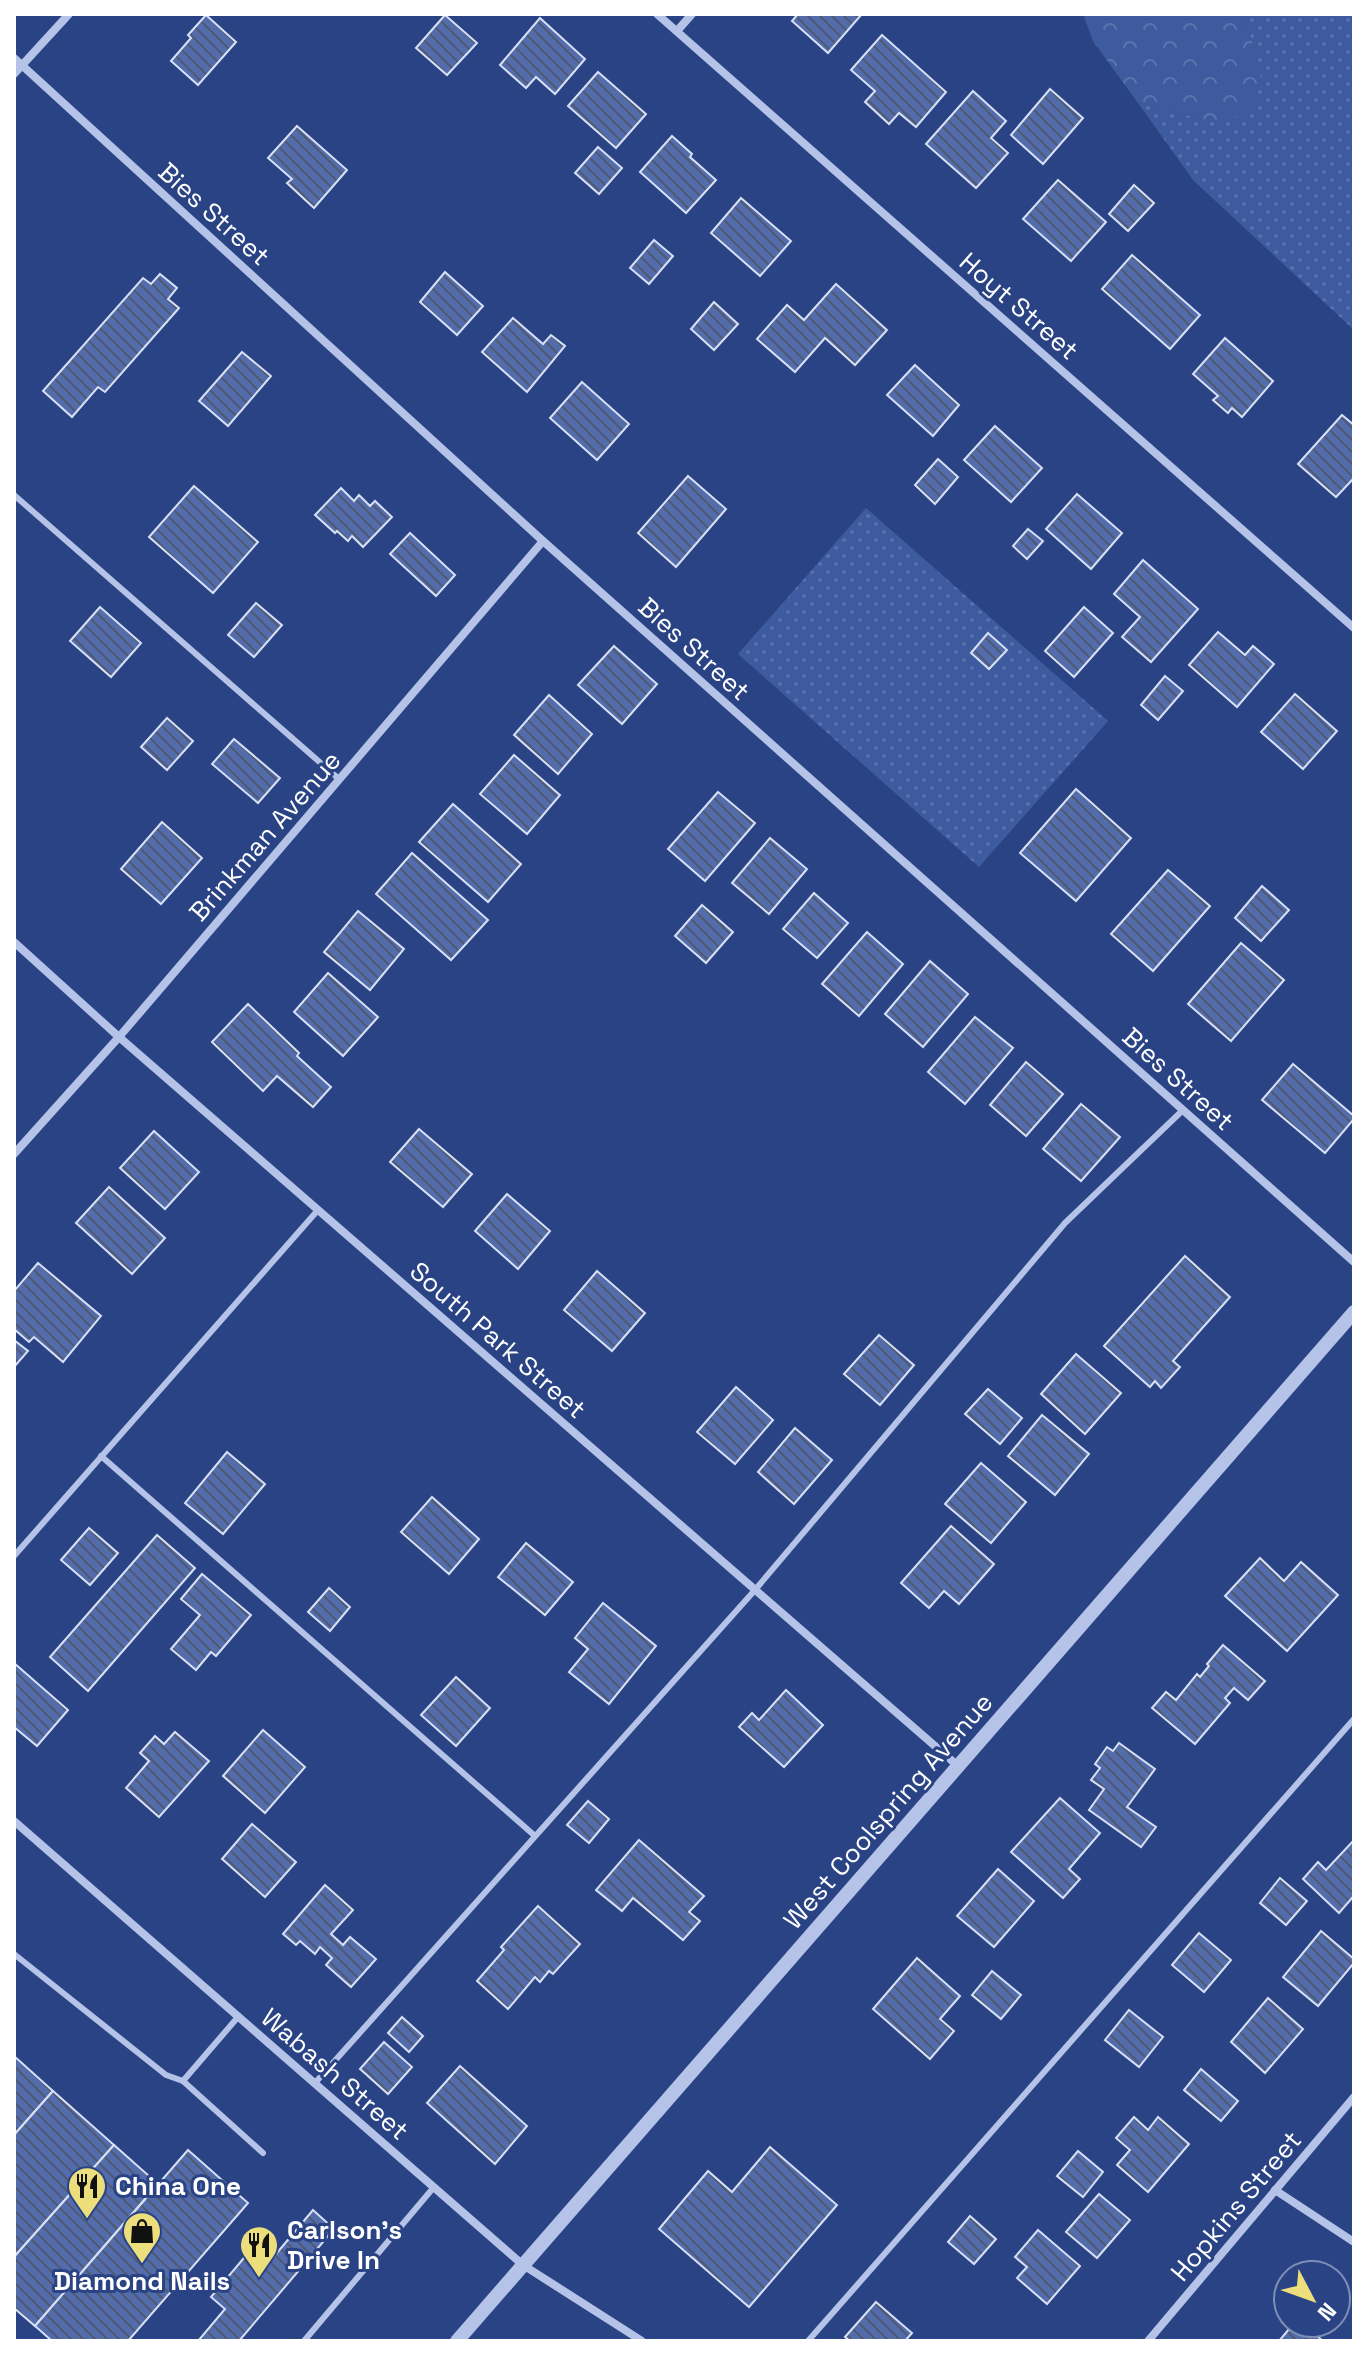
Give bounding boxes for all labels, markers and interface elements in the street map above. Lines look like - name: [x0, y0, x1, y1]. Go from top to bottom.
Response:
- street label: Bies Street: [151, 155, 277, 273]
- street label: Hoyt Street: [952, 245, 1086, 367]
- street label: Bies Street: [631, 590, 757, 708]
- street label: Brinkman Avenue: [182, 744, 348, 928]
- street label: Bies Street: [1115, 1020, 1241, 1138]
- street label: South Park Street: [403, 1254, 593, 1426]
- street label: West Coolspring Avenue: [776, 1686, 1000, 1936]
- street label: Wabash Street: [254, 2001, 416, 2147]
- street label: Hopkins Street: [1163, 2124, 1309, 2288]
- restaurant icon: China One: [66, 2165, 108, 2220]
- place label: China One: [115, 2169, 241, 2203]
- shop icon: Diamond Nails: [121, 2210, 163, 2265]
- place label: Carlson's Drive In: [287, 2213, 402, 2277]
- restaurant icon: Carlson's Drive In: [238, 2224, 280, 2279]
- north arrow: [1272, 2259, 1352, 2339]
- place label: Diamond Nails: [54, 2264, 230, 2298]
- text: N: [1312, 2297, 1342, 2327]

